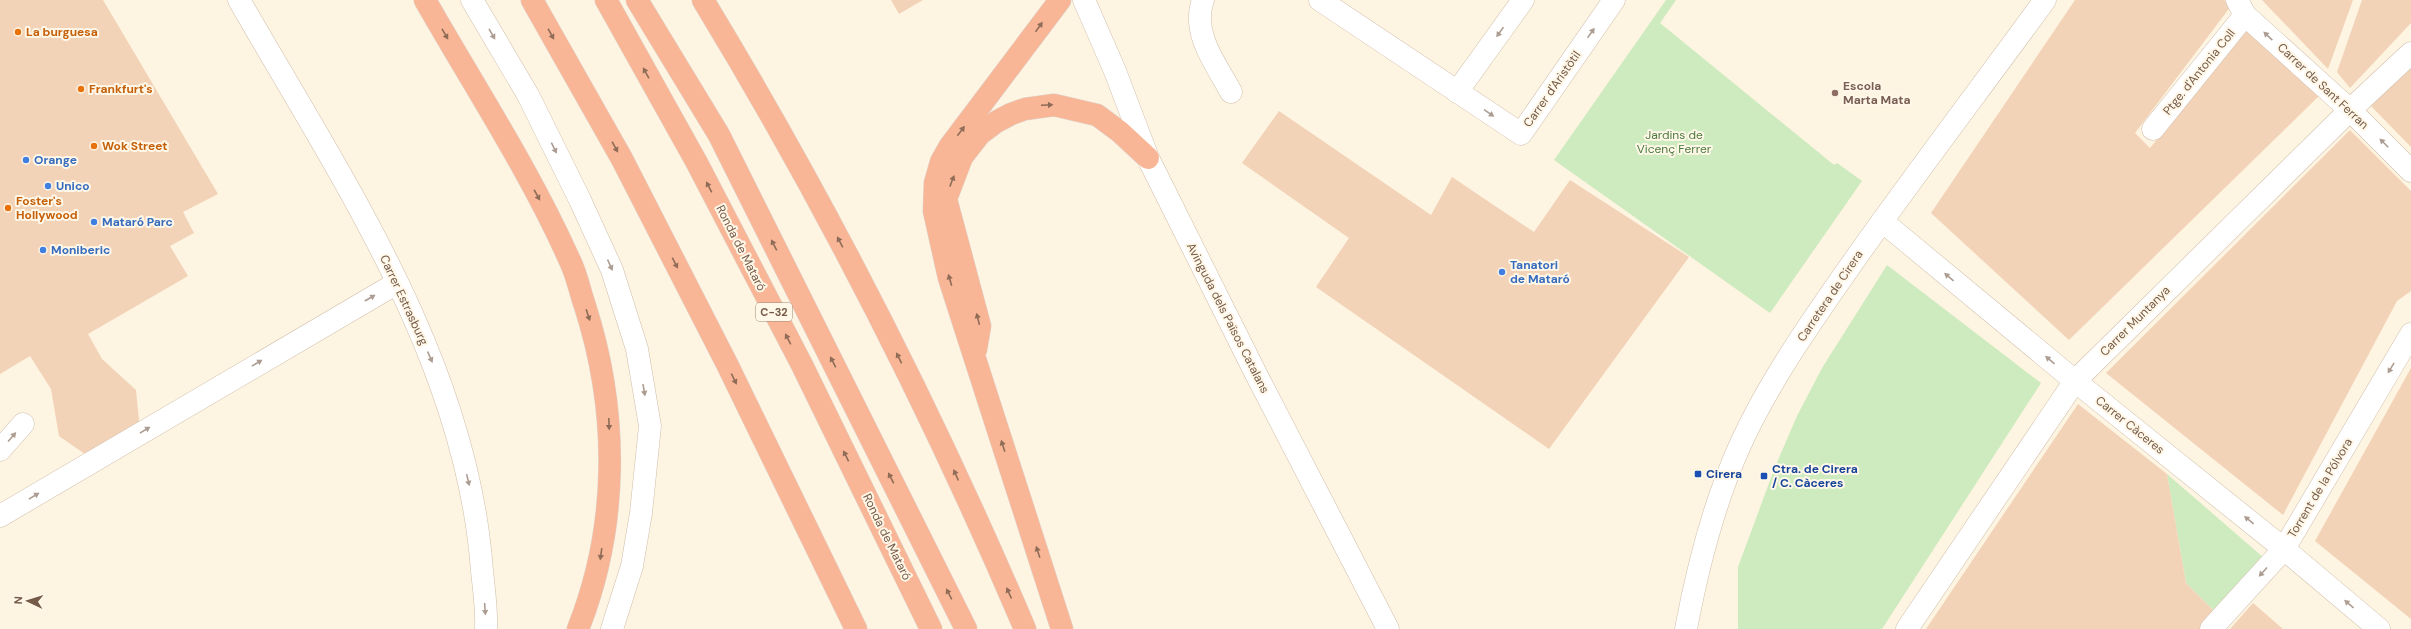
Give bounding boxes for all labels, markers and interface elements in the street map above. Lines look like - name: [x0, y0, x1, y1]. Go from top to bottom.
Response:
- one-way arrow: [1035, 22, 1043, 32]
- place label: La burguesa: [26, 24, 98, 40]
- street label: Ptge. d'Antonia Coll: [2159, 26, 2239, 118]
- marker: La burguesa: [13, 27, 23, 37]
- one-way arrow: [1496, 27, 1504, 37]
- one-way arrow: [441, 28, 448, 40]
- one-way arrow: [488, 28, 495, 40]
- one-way arrow: [548, 28, 555, 40]
- one-way arrow: [1587, 28, 1595, 38]
- one-way arrow: [2263, 31, 2273, 40]
- street label: Carrer de Sant Ferran: [2274, 39, 2372, 133]
- street label: Carrer d'Aristòtil: [1520, 48, 1584, 130]
- one-way arrow: [643, 67, 650, 79]
- place label: Escola Marta Mata: [1843, 78, 1910, 108]
- place label: Frankfurt's: [89, 81, 153, 97]
- marker: Frankfurt's: [76, 84, 86, 94]
- marker: Escola Marta Mata: [1830, 88, 1840, 98]
- one-way arrow: [1041, 102, 1053, 109]
- one-way arrow: [1484, 109, 1494, 117]
- one-way arrow: [957, 126, 966, 137]
- park label: Jardins de Vicenç Ferrer: [1637, 127, 1712, 157]
- place label: Wok Street: [102, 138, 167, 154]
- one-way arrow: [2379, 138, 2388, 148]
- marker: Wok Street: [89, 141, 99, 151]
- one-way arrow: [612, 141, 618, 153]
- one-way arrow: [551, 142, 557, 154]
- place label: Orange: [34, 152, 77, 168]
- marker: Orange: [21, 155, 31, 165]
- one-way arrow: [950, 175, 956, 187]
- place label: Unico: [56, 178, 90, 194]
- marker: Unico: [43, 181, 53, 191]
- one-way arrow: [706, 181, 712, 192]
- one-way arrow: [534, 189, 540, 201]
- place label: Foster's Hollywood: [16, 193, 78, 223]
- street label: Ronda de Mataró: [712, 202, 770, 294]
- marker: Foster's Hollywood: [3, 203, 13, 213]
- place label: Mataró Parc: [102, 214, 173, 230]
- marker: Mataró Parc: [89, 217, 99, 227]
- one-way arrow: [836, 236, 843, 248]
- one-way arrow: [771, 240, 778, 251]
- street label: Avinguda dels Països Catalans: [1183, 240, 1273, 396]
- place label: Moniberic: [51, 242, 110, 258]
- marker: Moniberic: [38, 245, 48, 255]
- street label: Carretera de Cirera: [1793, 247, 1867, 345]
- street label: Carrer Estrasburg: [376, 252, 432, 348]
- one-way arrow: [672, 257, 678, 269]
- place label: Tanatori de Mataró: [1510, 257, 1570, 287]
- one-way arrow: [607, 259, 613, 271]
- marker: Tanatori de Mataró: [1497, 267, 1507, 277]
- one-way arrow: [1944, 273, 1955, 282]
- one-way arrow: [947, 274, 953, 286]
- street label: Carrer Muntanya: [2097, 283, 2173, 359]
- one-way arrow: [364, 295, 376, 302]
- road number: C-32: [756, 303, 792, 321]
- one-way arrow: [585, 309, 591, 321]
- one-way arrow: [975, 313, 981, 325]
- one-way arrow: [785, 333, 792, 345]
- one-way arrow: [427, 351, 433, 362]
- one-way arrow: [896, 352, 902, 364]
- one-way arrow: [2044, 355, 2055, 364]
- one-way arrow: [829, 356, 836, 367]
- one-way arrow: [251, 360, 263, 367]
- one-way arrow: [2388, 362, 2395, 374]
- one-way arrow: [731, 373, 737, 384]
- one-way arrow: [641, 384, 647, 396]
- street label: Carrer Càceres: [2092, 392, 2168, 458]
- one-way arrow: [606, 418, 612, 431]
- one-way arrow: [139, 426, 151, 433]
- one-way arrow: [7, 431, 16, 442]
- street label: Torrent de la Pólvora: [2284, 435, 2356, 541]
- one-way arrow: [1000, 440, 1006, 452]
- one-way arrow: [843, 450, 850, 461]
- place label: Ctra. de Cirera / C. Càceres: [1772, 461, 1858, 491]
- place label: Cirera: [1706, 466, 1742, 482]
- one-way arrow: [952, 468, 958, 480]
- marker: Cirera: [1693, 469, 1703, 479]
- marker: Ctra. de Cirera / C. Càceres: [1759, 471, 1769, 481]
- one-way arrow: [888, 472, 894, 484]
- one-way arrow: [466, 474, 472, 487]
- street label: Ronda de Mataró: [859, 491, 915, 583]
- one-way arrow: [29, 492, 39, 500]
- one-way arrow: [2244, 516, 2255, 525]
- one-way arrow: [1034, 546, 1040, 558]
- one-way arrow: [598, 547, 604, 560]
- one-way arrow: [2258, 567, 2267, 577]
- north arrow: [8, 581, 48, 621]
- one-way arrow: [1006, 587, 1012, 599]
- one-way arrow: [946, 588, 952, 600]
- text: N: [11, 596, 25, 605]
- one-way arrow: [2344, 599, 2354, 608]
- one-way arrow: [482, 603, 489, 615]

